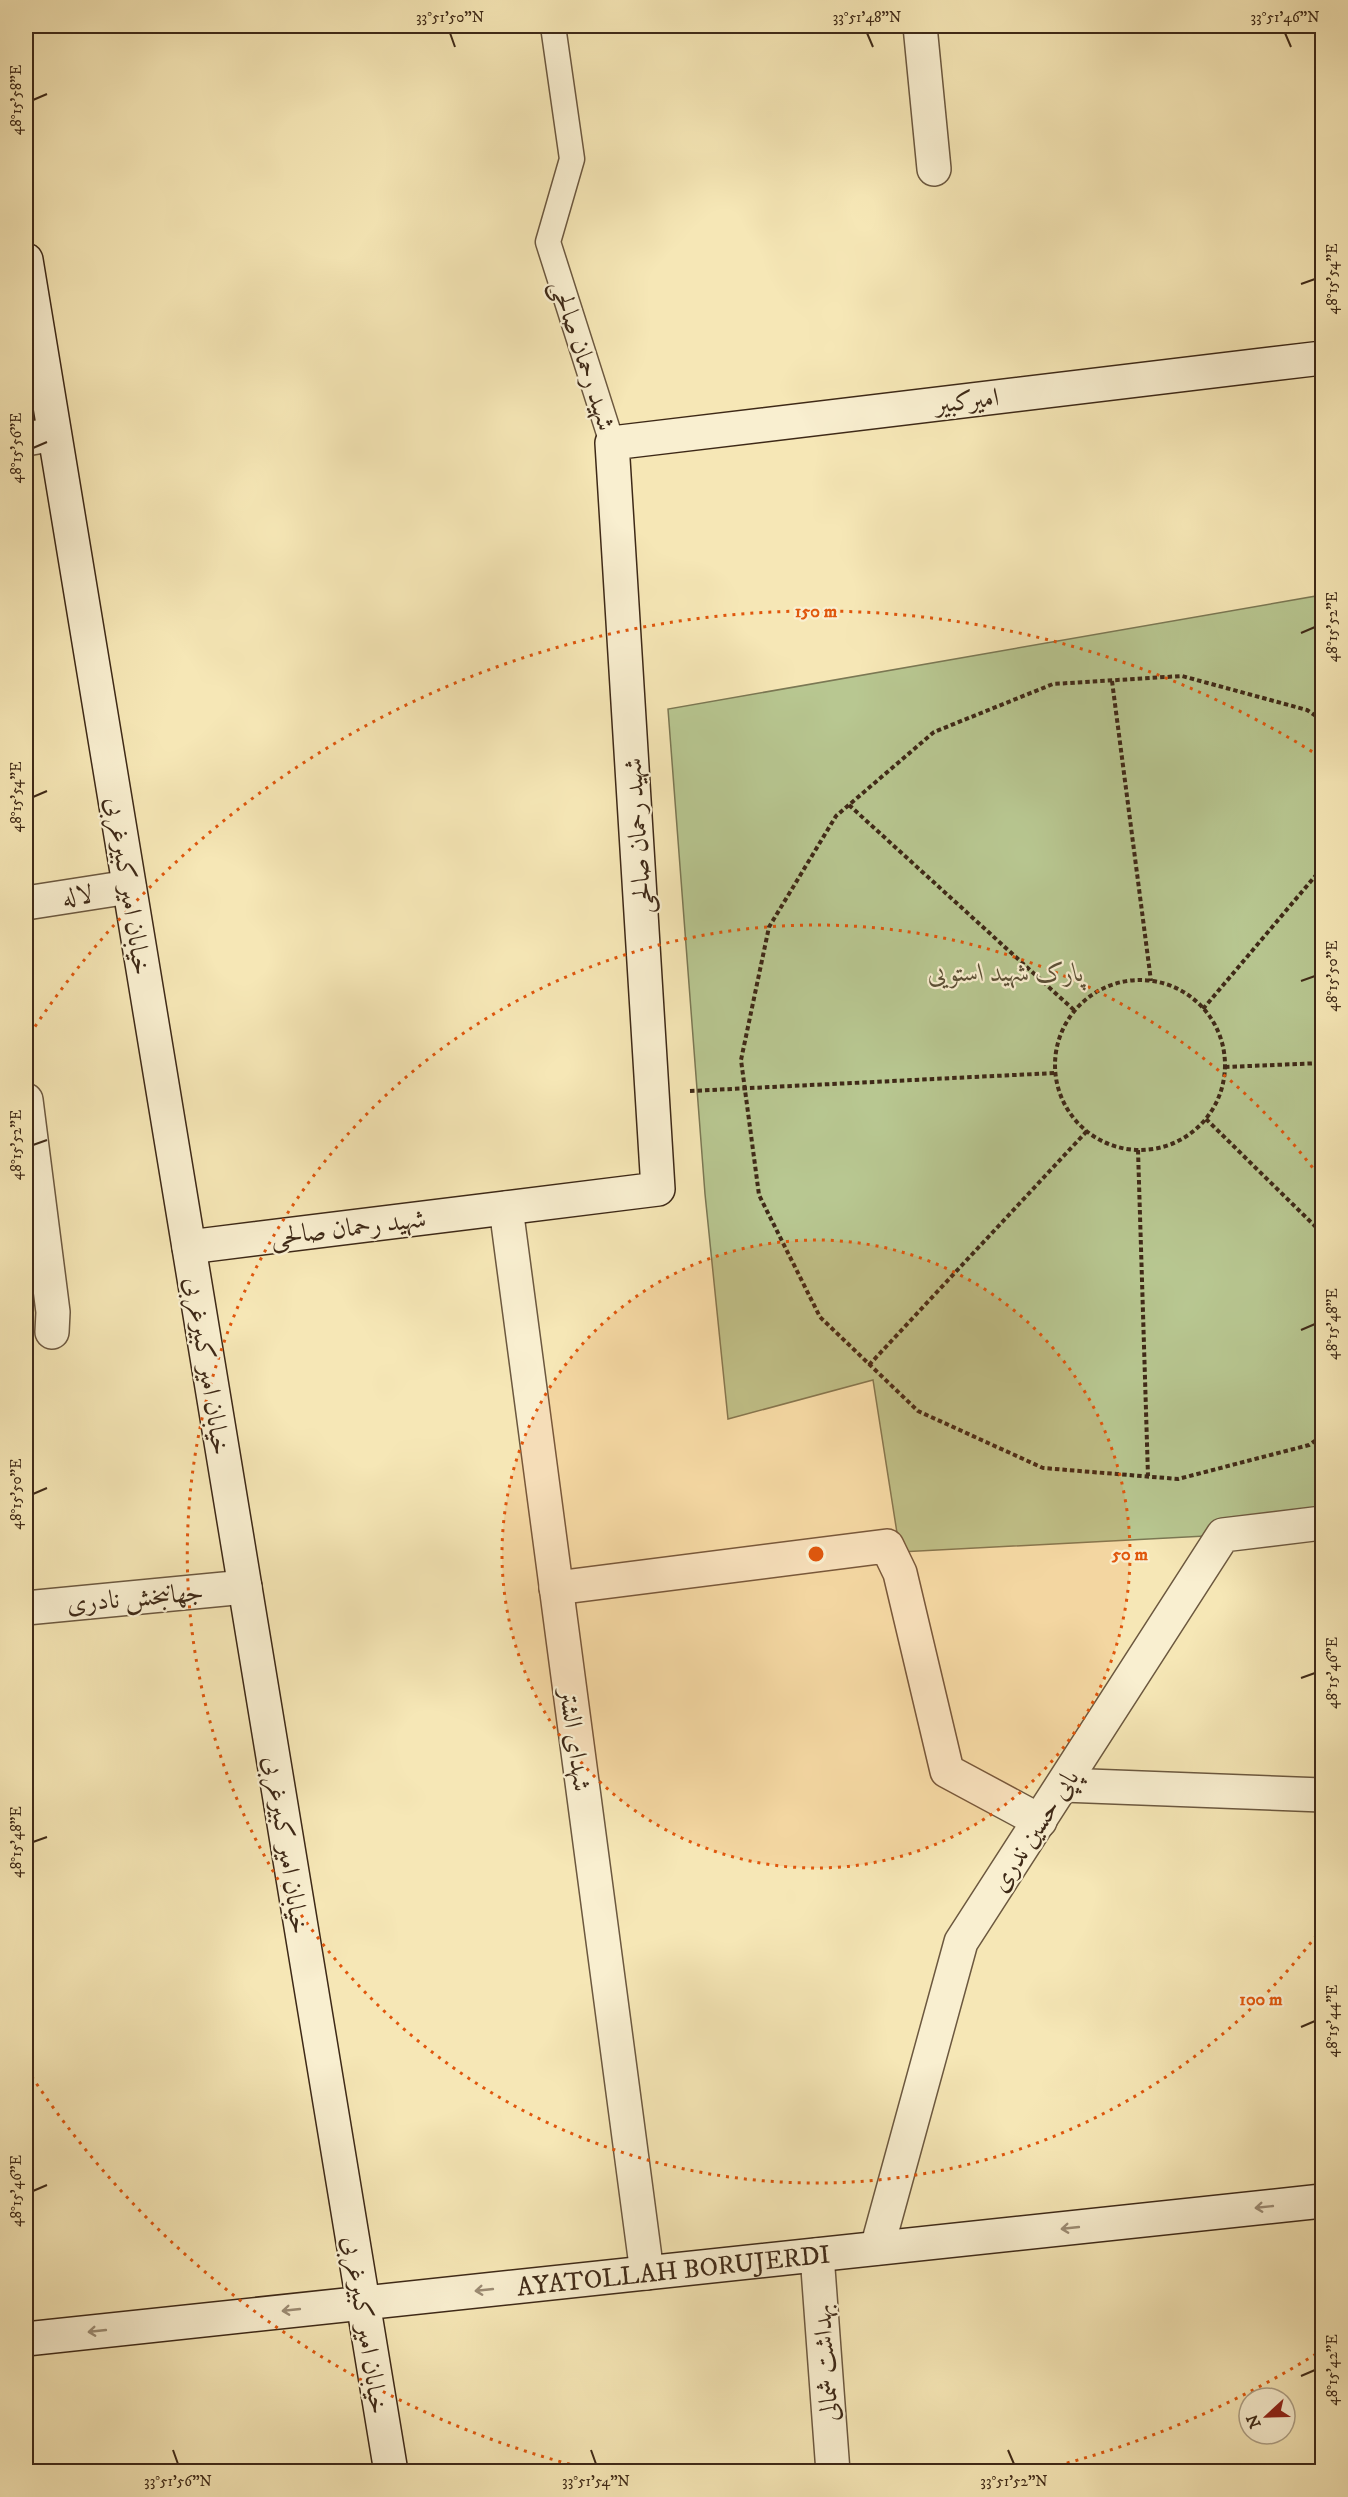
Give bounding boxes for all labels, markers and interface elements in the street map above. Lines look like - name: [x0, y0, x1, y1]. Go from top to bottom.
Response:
- text: 33°51'50"N: [416, 8, 484, 27]
- text: 33°51'48"N: [833, 8, 901, 27]
- text: 33°51'46"N: [1251, 8, 1320, 27]
- text: 48°15'58"E: [7, 64, 26, 135]
- text: 48°15'54"E: [1323, 243, 1342, 315]
- street label: شهید رحمان صالحی: [543, 276, 622, 435]
- street label: امیرکبیر: [930, 381, 1001, 422]
- text: 48°15'56"E: [7, 412, 26, 483]
- text: 48°15'52"E: [1323, 591, 1342, 662]
- text: 150 m: [795, 601, 838, 623]
- street label: شهید رحمان صالحی: [617, 757, 660, 915]
- text: 48°15'54"E: [7, 761, 26, 833]
- street label: خیابان امیر کبیرغربی: [96, 795, 158, 978]
- street label: لاله: [59, 878, 95, 915]
- text: 48°15'50"E: [1323, 940, 1342, 1012]
- park label: پارک شهید استویی: [928, 957, 1086, 991]
- text: 48°15'52"E: [7, 1109, 26, 1180]
- street label: شهید رحمان صالحی: [268, 1203, 428, 1254]
- street label: خیابان امیر کبیرغربی: [175, 1275, 237, 1458]
- text: 48°15'48"E: [1323, 1288, 1342, 1360]
- text: 48°15'50"E: [7, 1458, 26, 1530]
- centre of rings: [806, 1544, 826, 1564]
- text: 50 m: [1111, 1544, 1148, 1566]
- street label: جهانبخش نادری: [65, 1576, 205, 1621]
- text: 48°15'46"E: [1323, 1637, 1342, 1709]
- street label: شهدای الشتر: [551, 1684, 598, 1794]
- street label: خیابان امیر کبیرغربی: [254, 1754, 316, 1937]
- street label: پاپی حسین ندری: [983, 1762, 1089, 1900]
- text: 48°15'48"E: [7, 1806, 26, 1878]
- text: 48°15'44"E: [1323, 1984, 1342, 2058]
- text: 100 m: [1239, 1989, 1283, 2011]
- text: 48°15'46"E: [7, 2155, 26, 2227]
- one-way arrow: [1255, 2202, 1275, 2213]
- one-way arrow: [1061, 2223, 1081, 2234]
- street label: خیابان امیر کبیرغربی: [333, 2234, 395, 2417]
- street label: AYATOLLAH BORUJERDI: [515, 2238, 832, 2305]
- one-way arrow: [475, 2285, 495, 2296]
- street label: بهداشت شمالی: [806, 2303, 847, 2423]
- one-way arrow: [281, 2305, 301, 2316]
- one-way arrow: [87, 2326, 107, 2337]
- text: 48°15'42"E: [1323, 2334, 1342, 2406]
- north arrow: [1237, 2386, 1297, 2446]
- text: N: [1242, 2411, 1266, 2431]
- text: 33°51'56"N: [144, 2472, 212, 2491]
- text: 33°51'54"N: [562, 2472, 630, 2491]
- text: 33°51'52"N: [980, 2472, 1048, 2491]

